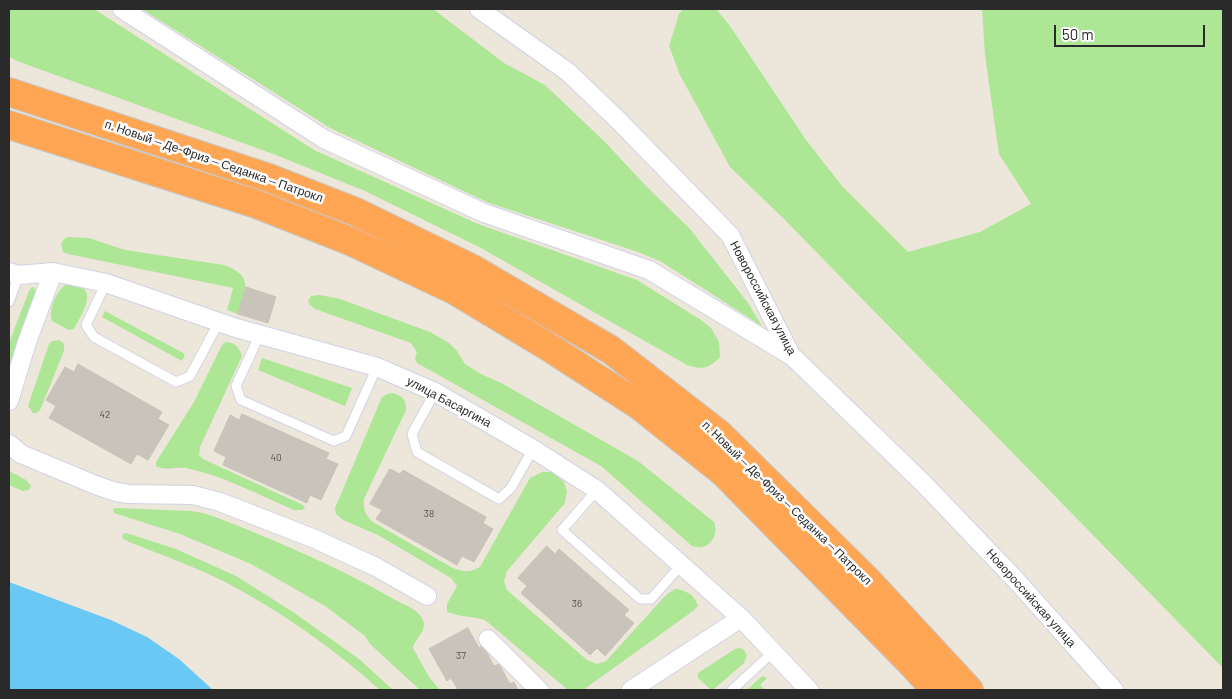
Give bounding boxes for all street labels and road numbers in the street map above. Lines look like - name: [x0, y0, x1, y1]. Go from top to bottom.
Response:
- street label: п. Новый — Де-Фриз — Седанка — Патрокл: [103, 117, 325, 205]
- street label: Новороссийская улица: [727, 239, 799, 357]
- street label: улица Басаргина: [404, 374, 494, 430]
- street label: п. Новый — Де-Фриз — Седанка — Патрокл: [699, 418, 875, 588]
- street label: Новороссийская улица: [983, 546, 1079, 650]

